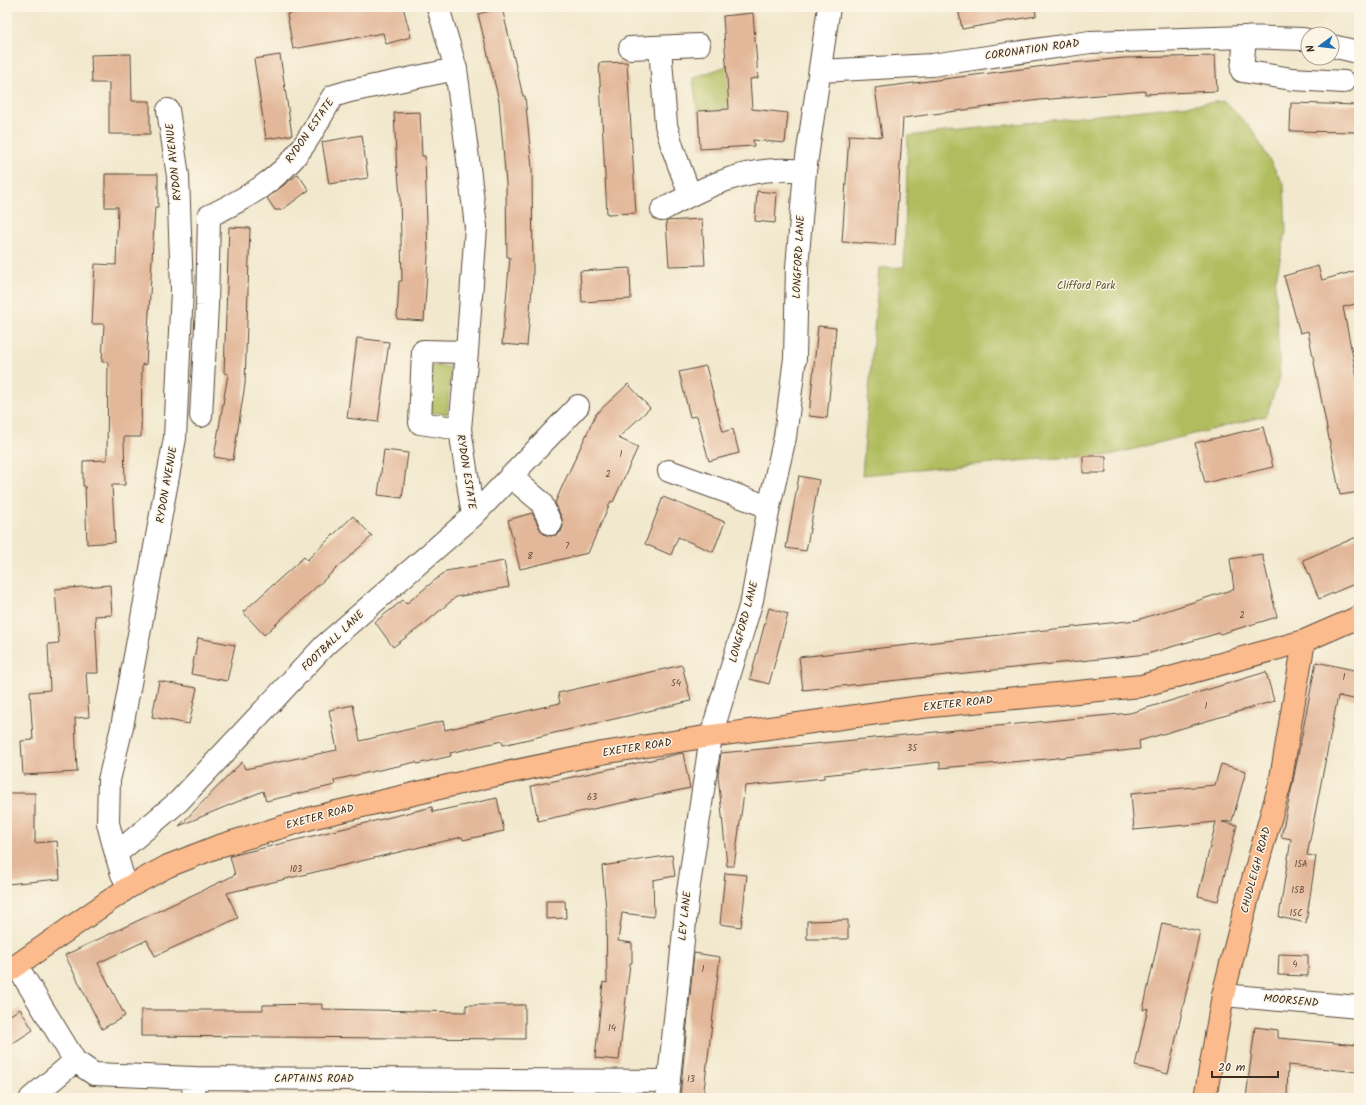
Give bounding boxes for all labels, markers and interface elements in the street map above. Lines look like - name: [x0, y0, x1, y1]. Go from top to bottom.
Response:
- north arrow: [1300, 26, 1340, 66]
- street label: CORONATION ROAD: [983, 34, 1081, 66]
- text: N: [1302, 43, 1321, 54]
- street label: RYDON ESTATE: [281, 94, 339, 167]
- street label: RYDON AVENUE: [161, 122, 187, 202]
- street label: LONGFORD LANE: [788, 214, 810, 299]
- park label: Clifford Park: [1057, 277, 1116, 295]
- street label: RYDON ESTATE: [451, 433, 481, 511]
- street label: RYDON AVENUE: [151, 445, 183, 525]
- house number: 1: [620, 447, 623, 462]
- house number: 2: [605, 467, 611, 482]
- house number: 7: [565, 539, 570, 554]
- house number: 8: [527, 549, 533, 564]
- street label: LONGFORD LANE: [724, 579, 764, 665]
- street label: FOOTBALL LANE: [297, 606, 369, 676]
- house number: 2: [1239, 608, 1245, 623]
- house number: 1: [1343, 670, 1346, 685]
- house number: 54: [671, 676, 681, 691]
- street label: EXETER ROAD: [922, 691, 994, 717]
- house number: 1: [1205, 699, 1208, 714]
- street label: EXETER ROAD: [601, 734, 673, 762]
- house number: 35: [907, 741, 918, 756]
- house number: 63: [587, 790, 597, 805]
- street label: EXETER ROAD: [284, 799, 356, 835]
- street label: CHUDLEIGH ROAD: [1236, 825, 1276, 915]
- house number: 15A: [1294, 857, 1308, 872]
- house number: 103: [290, 862, 302, 877]
- house number: 15B: [1291, 883, 1305, 898]
- street label: LEY LANE: [673, 890, 697, 942]
- house number: 15C: [1289, 906, 1303, 921]
- house number: 4: [1293, 957, 1298, 972]
- house number: 1: [702, 962, 705, 977]
- street label: MOORSEND: [1263, 990, 1319, 1012]
- house number: 14: [608, 1021, 616, 1036]
- scale bar: [1212, 1053, 1278, 1079]
- text: 20 m: [1218, 1058, 1246, 1077]
- street label: CAPTAINS ROAD: [274, 1070, 354, 1088]
- house number: 13: [687, 1072, 695, 1087]

